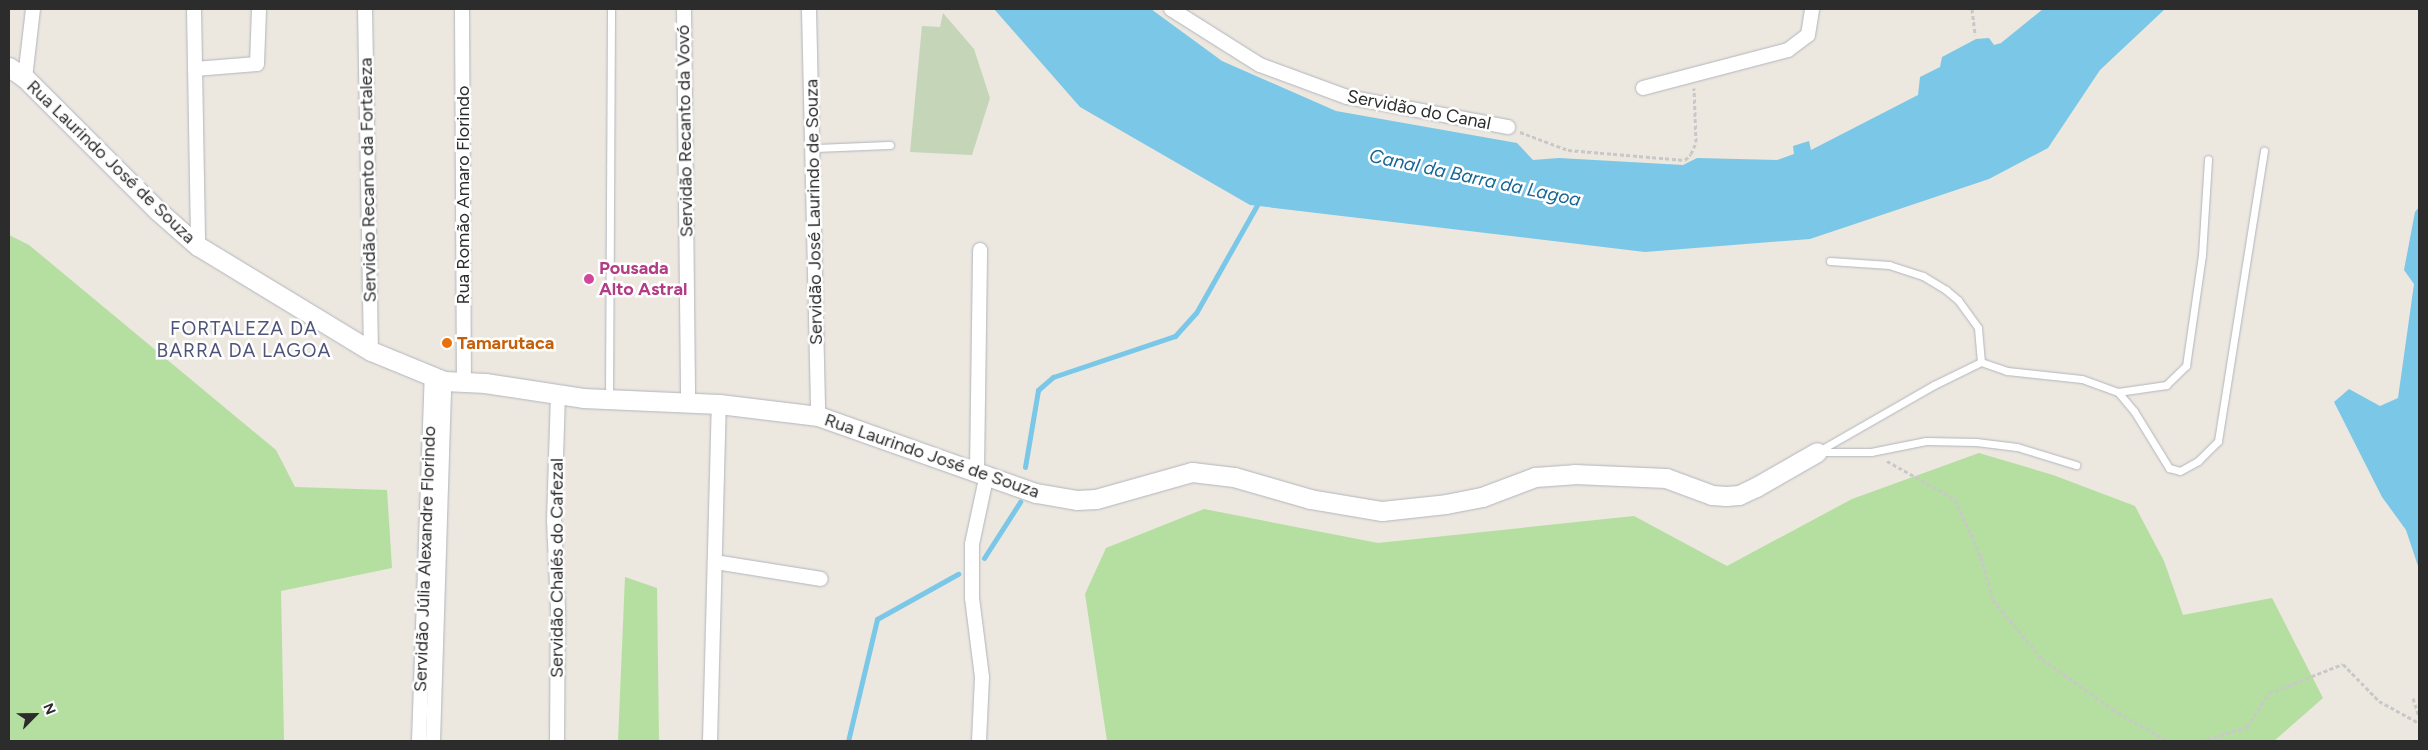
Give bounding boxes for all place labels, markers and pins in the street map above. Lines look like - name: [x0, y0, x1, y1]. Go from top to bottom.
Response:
- place label: Pousada Alto Astral: [599, 258, 687, 300]
- marker: Pousada Alto Astral: [583, 273, 595, 285]
- place label: Tamarutaca: [457, 332, 554, 354]
- marker: Tamarutaca: [441, 337, 453, 349]

